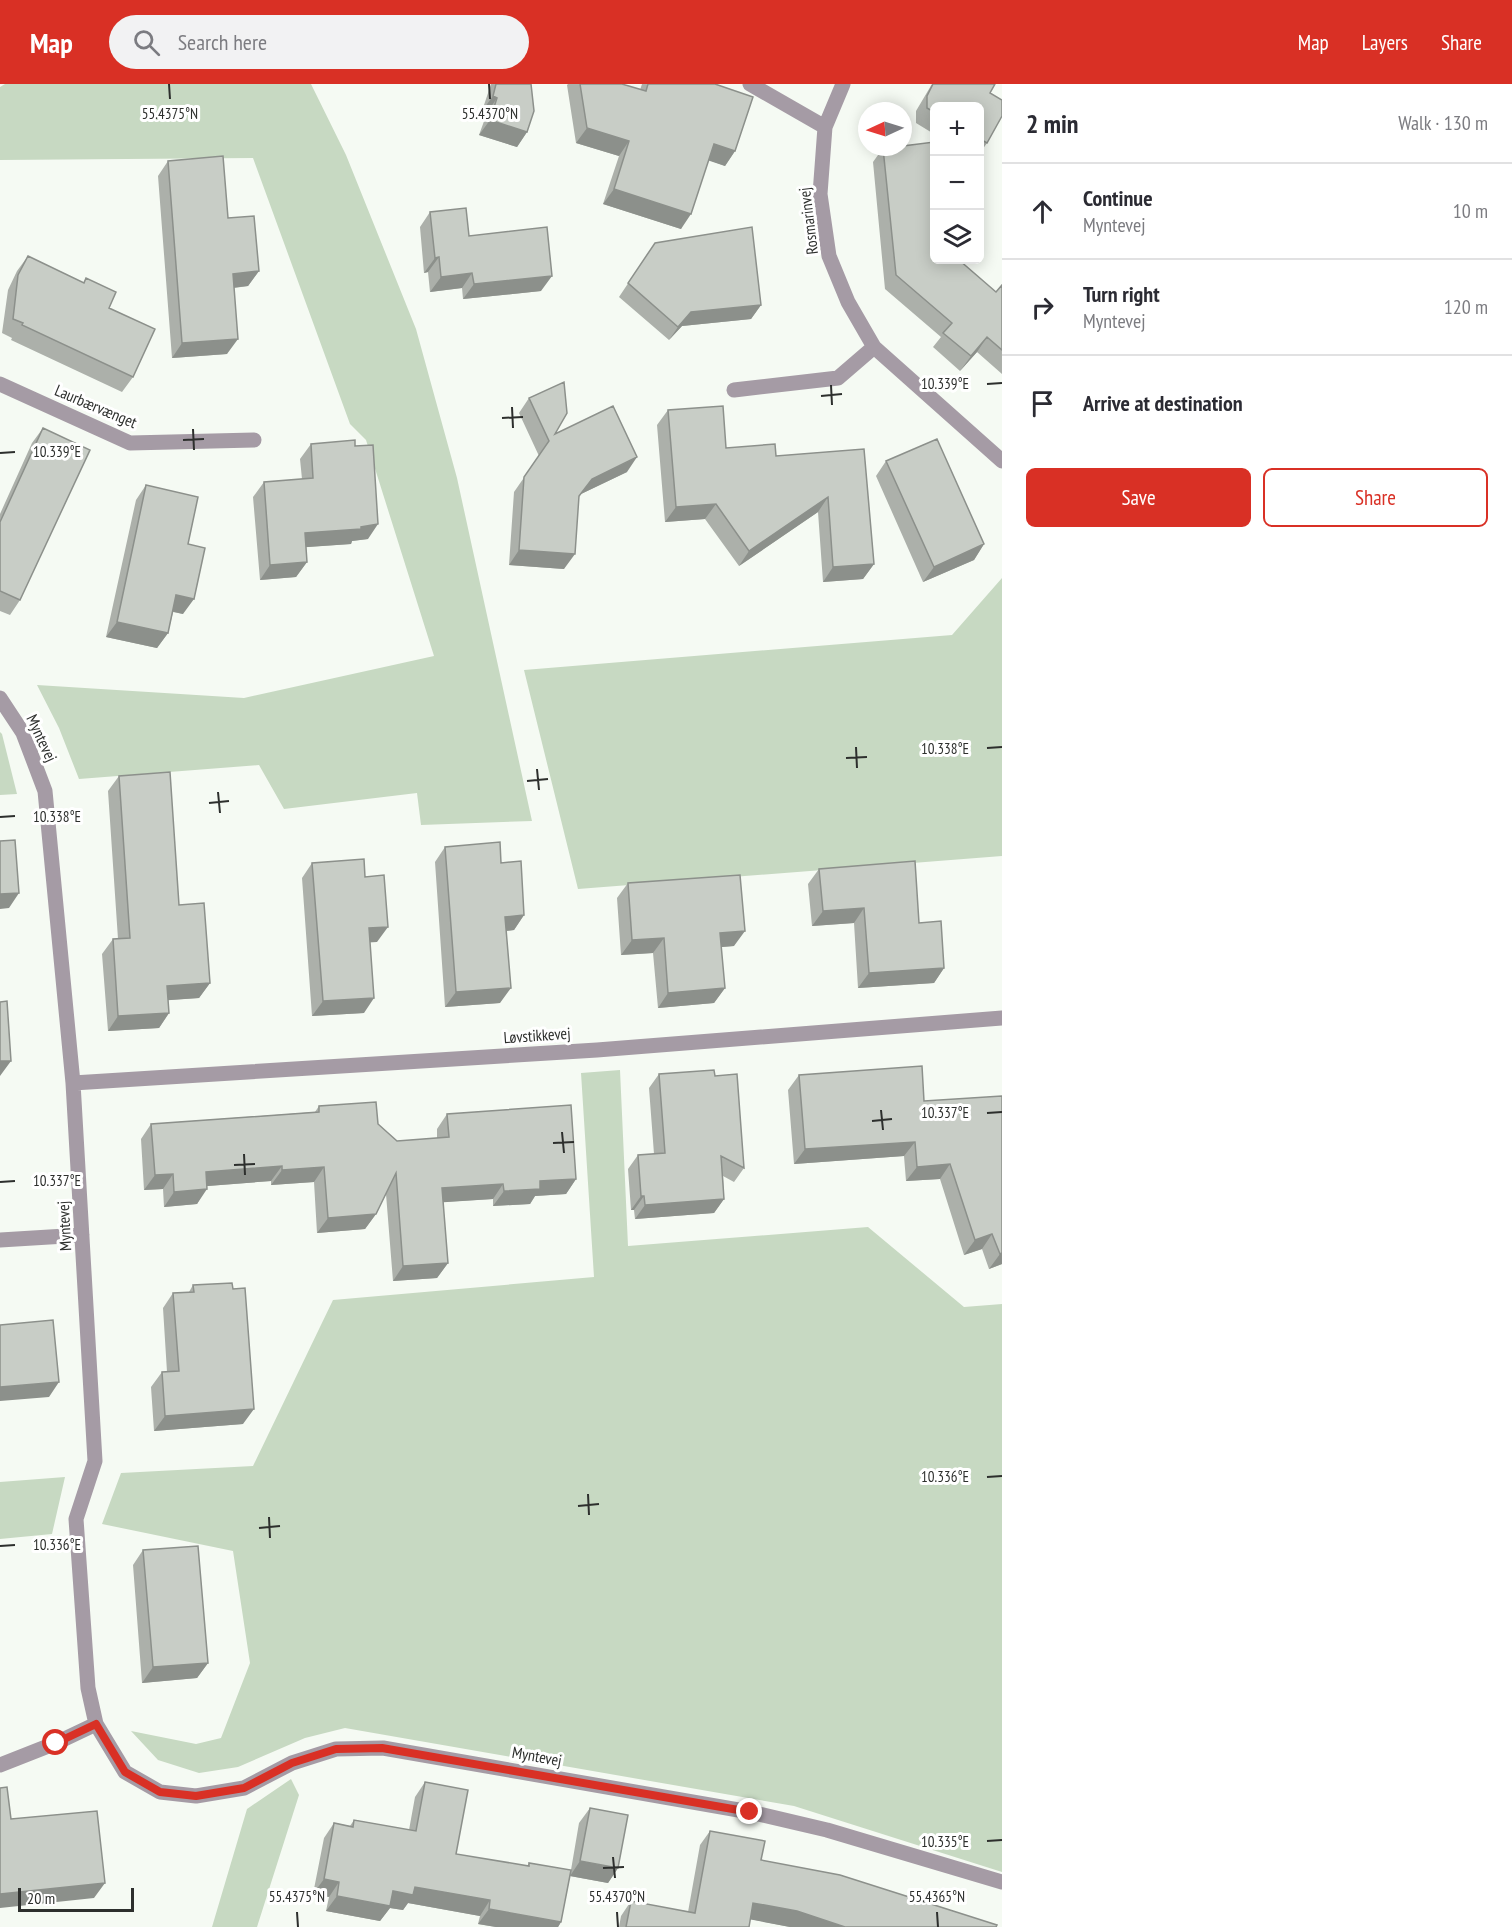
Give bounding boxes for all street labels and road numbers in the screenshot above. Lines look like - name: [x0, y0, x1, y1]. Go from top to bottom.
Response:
- street label: Rosmarinvej: [794, 186, 822, 256]
- street label: Laurbærvænget: [52, 380, 141, 432]
- street label: Myntevej: [22, 711, 62, 765]
- street label: Løvstikkevej: [503, 1023, 571, 1047]
- street label: Myntevej: [53, 1200, 75, 1252]
- street label: Myntevej: [511, 1742, 563, 1770]

